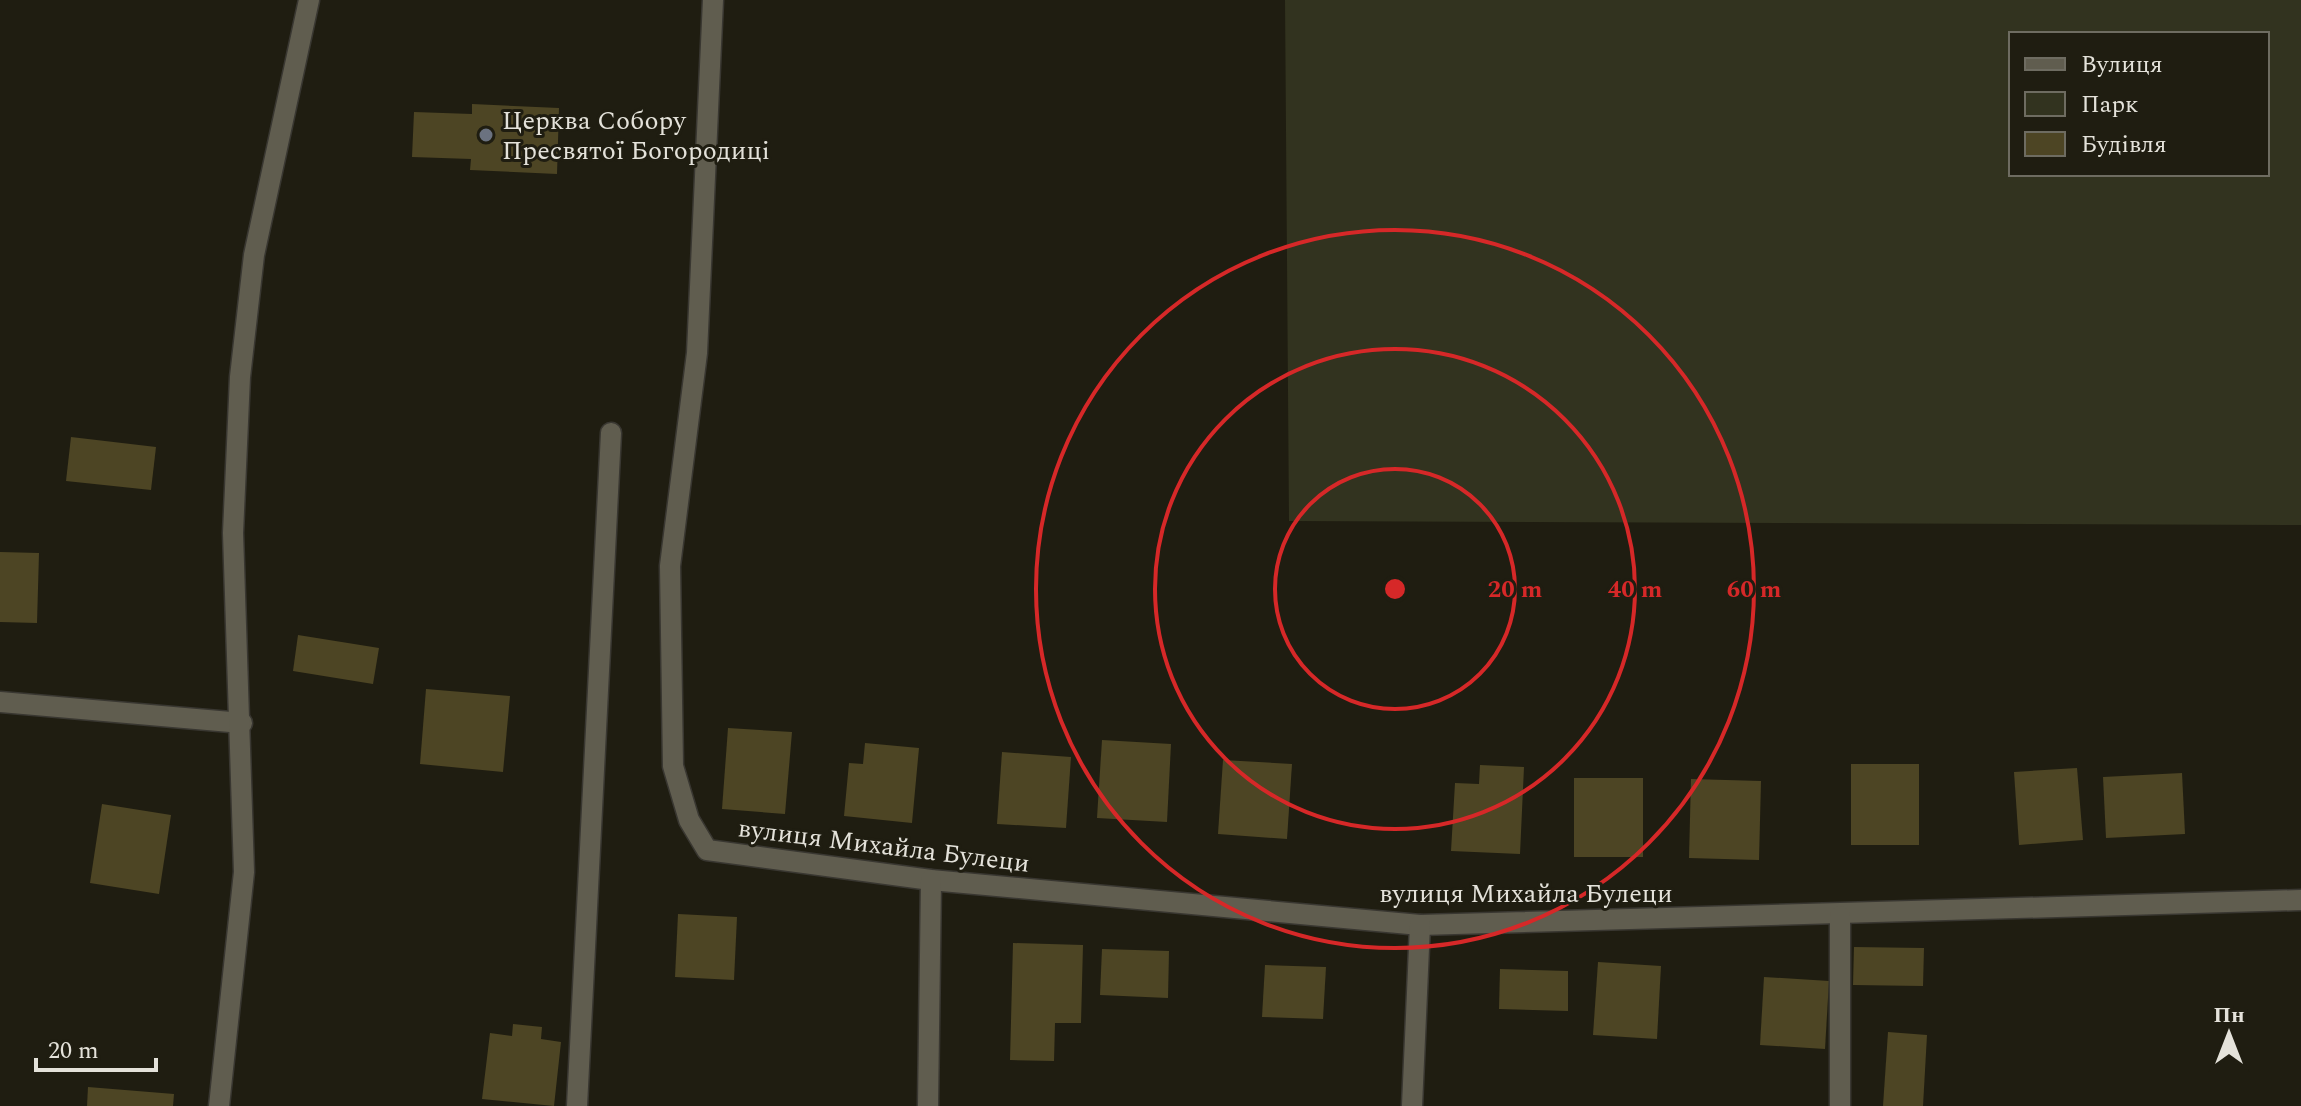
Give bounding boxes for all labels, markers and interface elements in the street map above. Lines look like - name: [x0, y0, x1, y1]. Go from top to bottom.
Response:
- legend: [2009, 32, 2269, 176]
- text: Вулиця: [2081, 47, 2163, 83]
- text: Парк: [2081, 87, 2138, 123]
- place label: Церква Собору Пресвятої Богородиці: [502, 101, 770, 171]
- marker: Церква Собору Пресвятої Богородиці: [477, 126, 495, 144]
- text: Будівля: [2081, 127, 2167, 163]
- text: 20 m: [1488, 572, 1543, 608]
- text: 40 m: [1608, 572, 1663, 608]
- text: 60 m: [1727, 572, 1782, 608]
- centre of rings: [1381, 575, 1409, 603]
- street label: вулиця Михайла Булеци: [736, 808, 1032, 884]
- street label: вулиця Михайла Булеци: [1379, 874, 1673, 914]
- north arrow: [2189, 994, 2269, 1074]
- text: Пн: [2213, 999, 2245, 1032]
- scale bar: [36, 1022, 156, 1072]
- text: 20 m: [48, 1033, 99, 1069]

